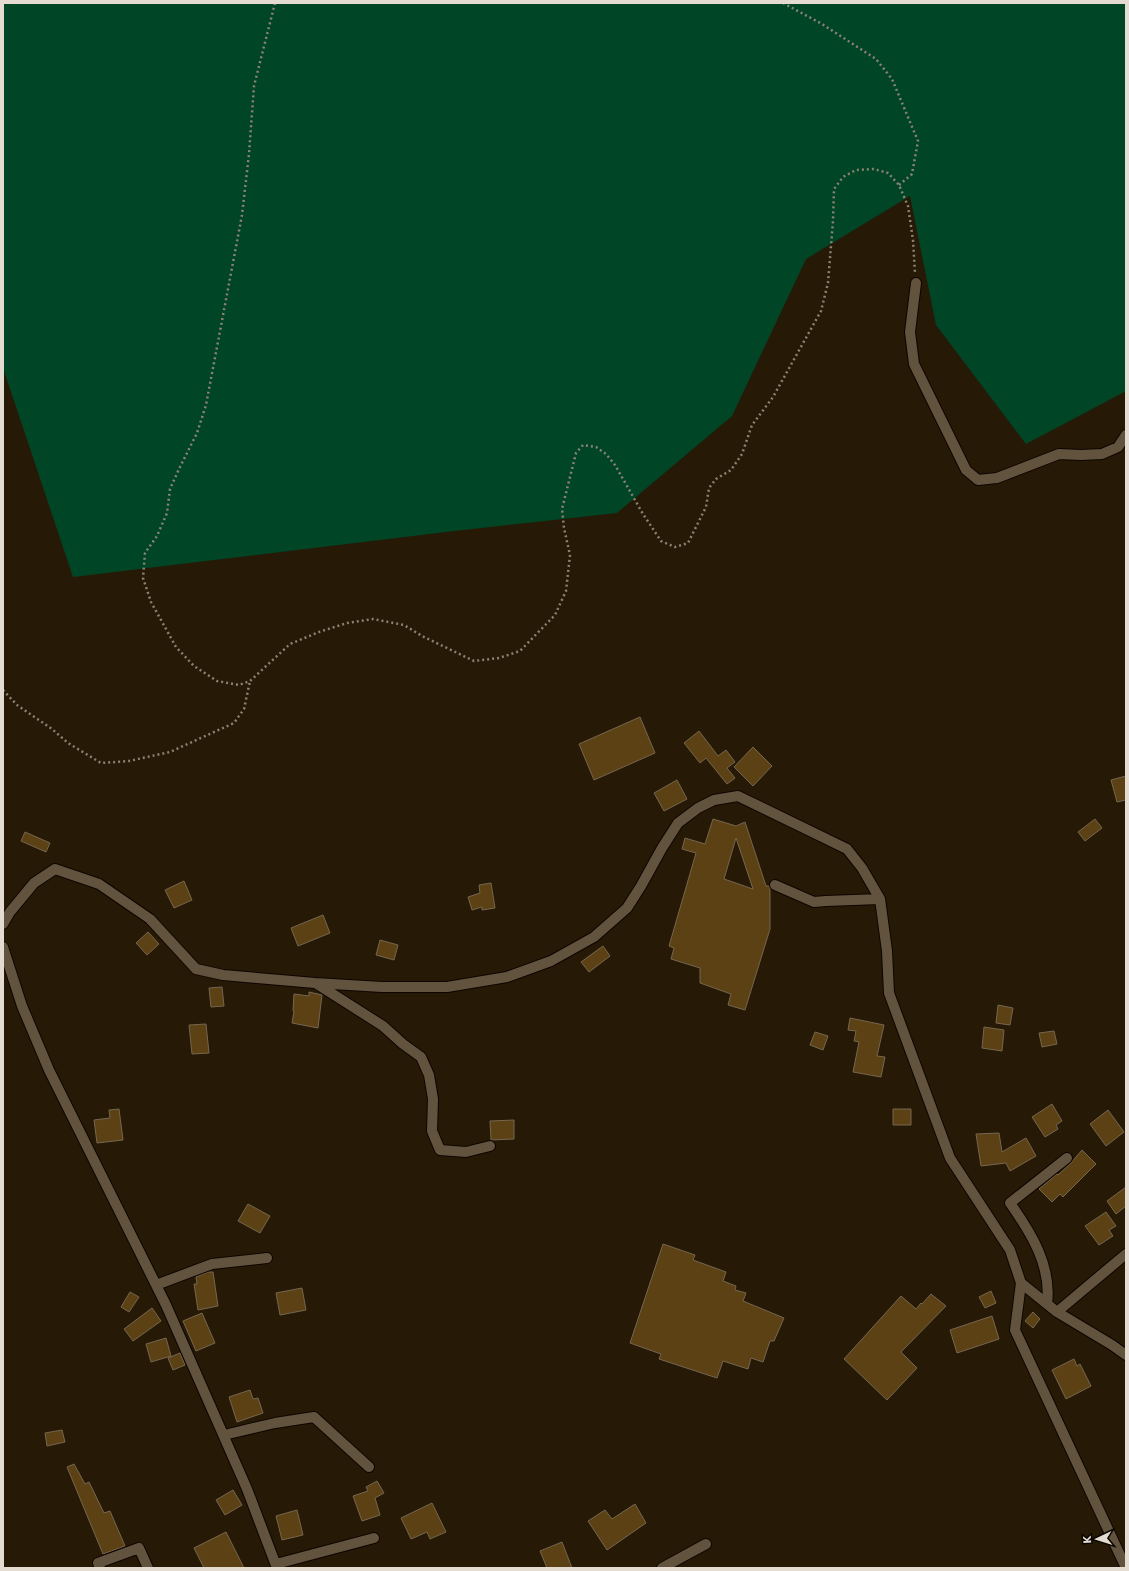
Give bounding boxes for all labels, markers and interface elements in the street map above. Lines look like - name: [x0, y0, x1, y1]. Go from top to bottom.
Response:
- north arrow: [1077, 1519, 1117, 1559]
- text: K: [1079, 1535, 1095, 1544]

